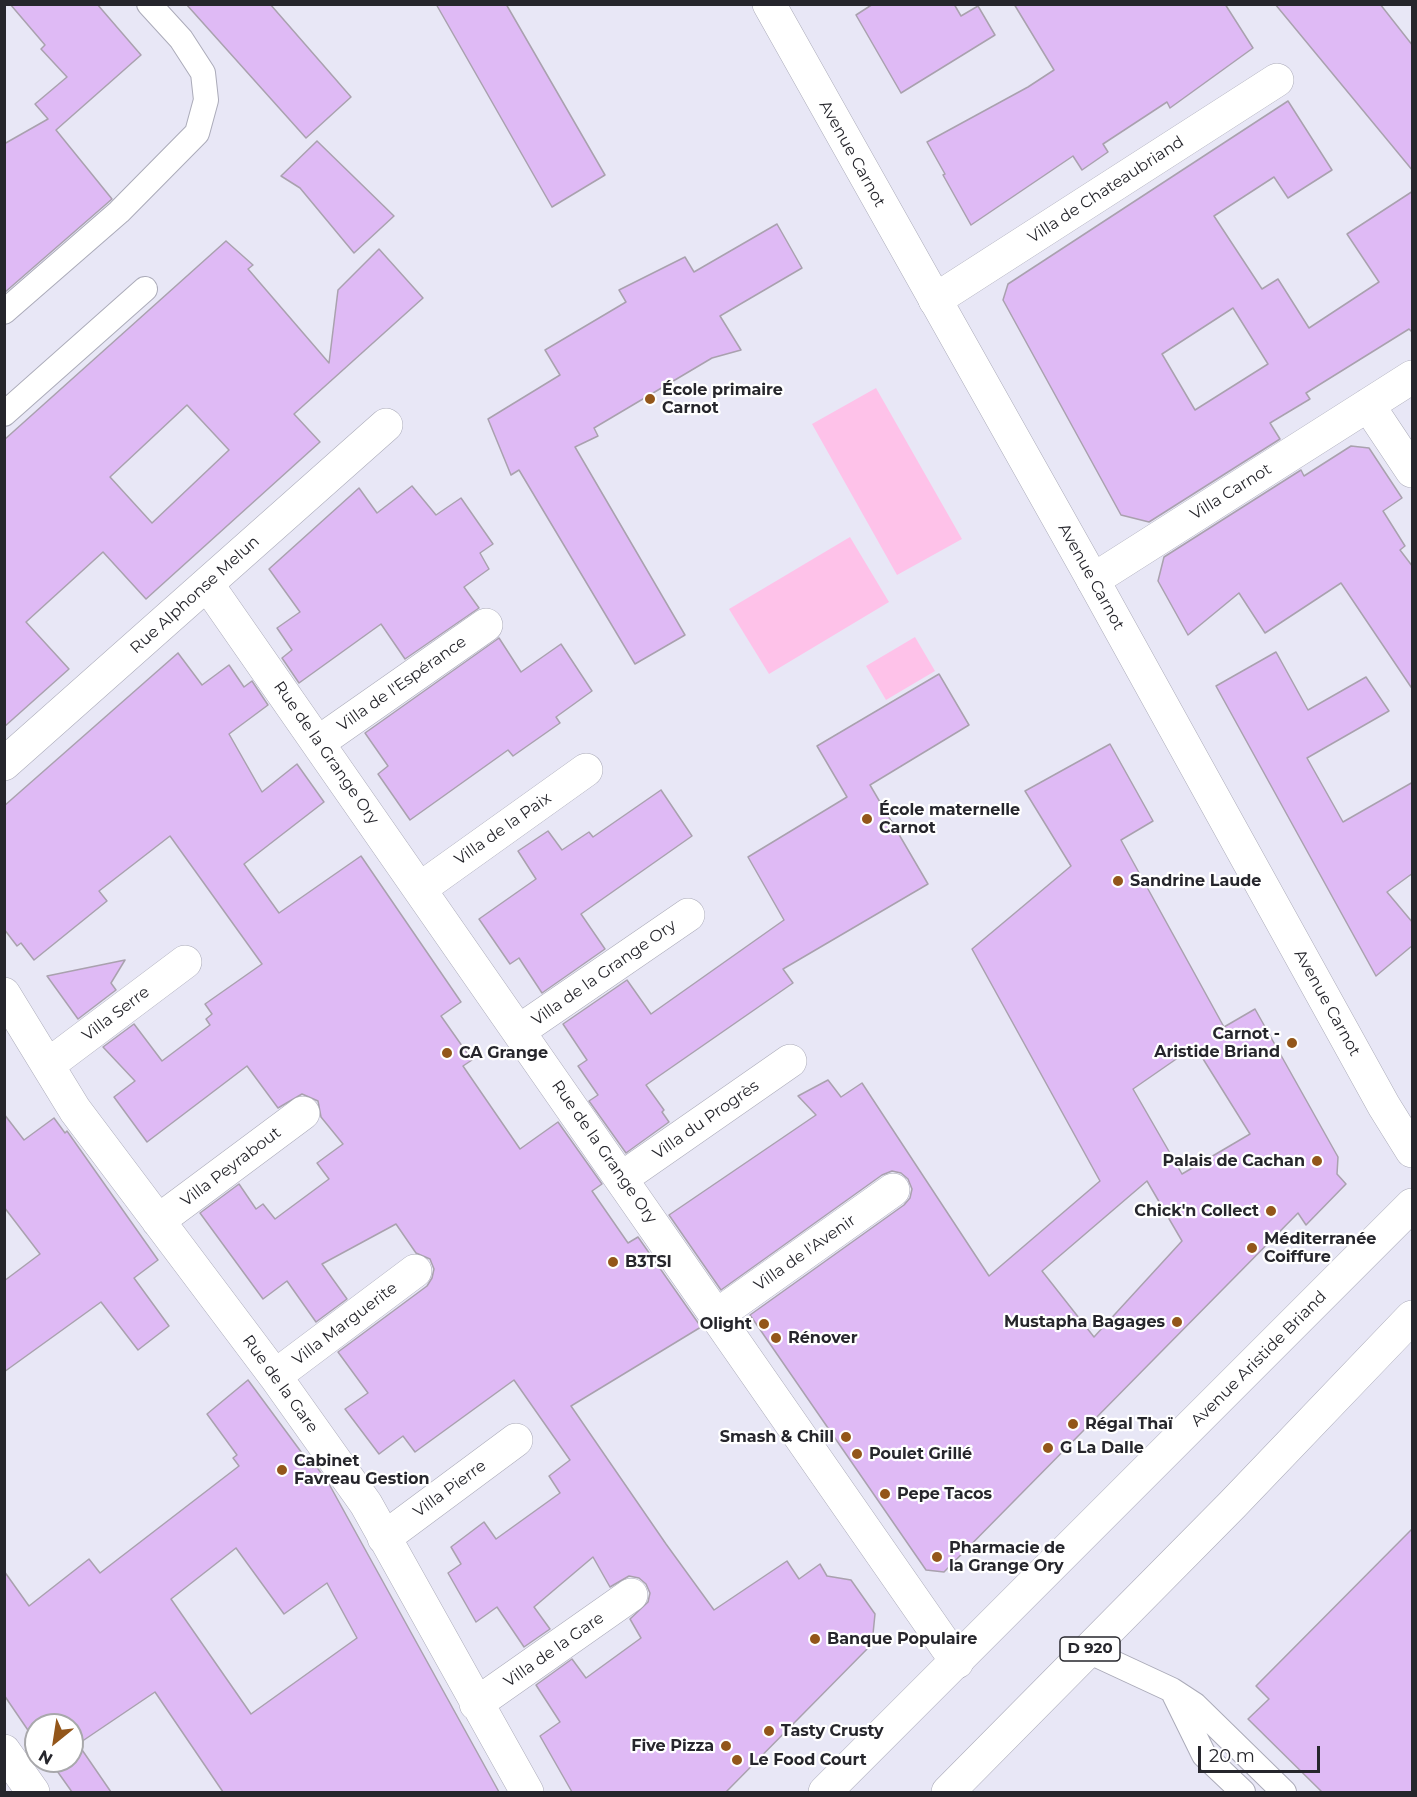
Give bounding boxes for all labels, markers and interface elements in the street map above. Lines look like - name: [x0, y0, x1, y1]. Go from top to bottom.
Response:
- street label: Avenue Carnot: [815, 97, 889, 211]
- street label: Villa de Chateaubriand: [1024, 132, 1188, 248]
- place label: École primaire Carnot: [662, 380, 783, 418]
- marker: École primaire Carnot: [643, 392, 657, 406]
- street label: Villa Carnot: [1187, 460, 1275, 524]
- street label: Avenue Carnot: [1054, 520, 1128, 634]
- street label: Rue Alphonse Melun: [127, 532, 263, 658]
- street label: Villa de l'Espérance: [334, 632, 470, 736]
- street label: Rue de la Grange Ory: [269, 678, 383, 828]
- street label: Villa de la Paix: [451, 789, 555, 869]
- place label: École maternelle Carnot: [879, 800, 1020, 838]
- marker: École maternelle Carnot: [860, 812, 874, 826]
- place label: Sandrine Laude: [1130, 871, 1261, 891]
- marker: Sandrine Laude: [1111, 874, 1125, 888]
- street label: Villa de la Grange Ory: [528, 916, 680, 1030]
- street label: Avenue Carnot: [1290, 946, 1364, 1060]
- street label: Villa Serre: [79, 983, 153, 1045]
- place label: Carnot - Aristide Briand: [1154, 1024, 1280, 1062]
- marker: Carnot - Aristide Briand: [1285, 1036, 1299, 1050]
- place label: CA Grange: [459, 1043, 548, 1063]
- marker: CA Grange: [440, 1046, 454, 1060]
- street label: Villa du Progrès: [649, 1076, 763, 1164]
- street label: Rue de la Grange Ory: [547, 1077, 661, 1227]
- street label: Villa Peyrabout: [177, 1123, 285, 1211]
- place label: Palais de Cachan: [1163, 1151, 1305, 1171]
- marker: Palais de Cachan: [1310, 1154, 1324, 1168]
- place label: Chick'n Collect: [1134, 1201, 1259, 1221]
- marker: Chick'n Collect: [1264, 1204, 1278, 1218]
- street label: Villa de l'Avenir: [750, 1211, 860, 1295]
- place label: Méditerranée Coiffure: [1264, 1229, 1376, 1267]
- marker: Méditerranée Coiffure: [1245, 1241, 1259, 1255]
- place label: B3TSI: [625, 1252, 672, 1272]
- marker: B3TSI: [606, 1255, 620, 1269]
- street label: Villa Marguerite: [289, 1278, 401, 1370]
- street label: Avenue Aristide Briand: [1187, 1287, 1331, 1431]
- place label: Mustapha Bagages: [1004, 1312, 1165, 1332]
- place label: Olight: [700, 1314, 752, 1334]
- marker: Mustapha Bagages: [1170, 1315, 1184, 1329]
- marker: Olight: [757, 1317, 771, 1331]
- place label: Rénover: [788, 1328, 858, 1348]
- street label: Rue de la Gare: [238, 1331, 322, 1437]
- marker: Rénover: [769, 1331, 783, 1345]
- place label: Régal Thaï: [1085, 1414, 1173, 1434]
- marker: Régal Thaï: [1066, 1417, 1080, 1431]
- place label: Smash & Chill: [720, 1427, 834, 1447]
- marker: Smash & Chill: [839, 1430, 853, 1444]
- place label: G La Dalle: [1060, 1438, 1144, 1458]
- marker: G La Dalle: [1041, 1441, 1055, 1455]
- place label: Poulet Grillé: [869, 1444, 972, 1464]
- marker: Poulet Grillé: [850, 1447, 864, 1461]
- place label: Cabinet Favreau Gestion: [294, 1451, 430, 1489]
- street label: Villa Pierre: [410, 1456, 490, 1522]
- marker: Cabinet Favreau Gestion: [275, 1463, 289, 1477]
- place label: Pepe Tacos: [897, 1484, 992, 1504]
- marker: Pepe Tacos: [878, 1487, 892, 1501]
- place label: Pharmacie de la Grange Ory: [949, 1538, 1065, 1576]
- marker: Pharmacie de la Grange Ory: [930, 1550, 944, 1564]
- street label: Villa de la Gare: [500, 1608, 608, 1692]
- place label: Banque Populaire: [827, 1629, 977, 1649]
- marker: Banque Populaire: [808, 1632, 822, 1646]
- road number: D 920: [1060, 1637, 1120, 1661]
- north arrow: [24, 1713, 84, 1773]
- place label: Tasty Crusty: [781, 1721, 884, 1741]
- marker: Tasty Crusty: [762, 1724, 776, 1738]
- scale bar: [1201, 1734, 1322, 1772]
- place label: Five Pizza: [631, 1736, 714, 1756]
- marker: Five Pizza: [719, 1739, 733, 1753]
- text: 20 m: [1209, 1745, 1255, 1767]
- text: N: [35, 1746, 56, 1769]
- place label: Le Food Court: [749, 1750, 867, 1770]
- marker: Le Food Court: [730, 1753, 744, 1767]

